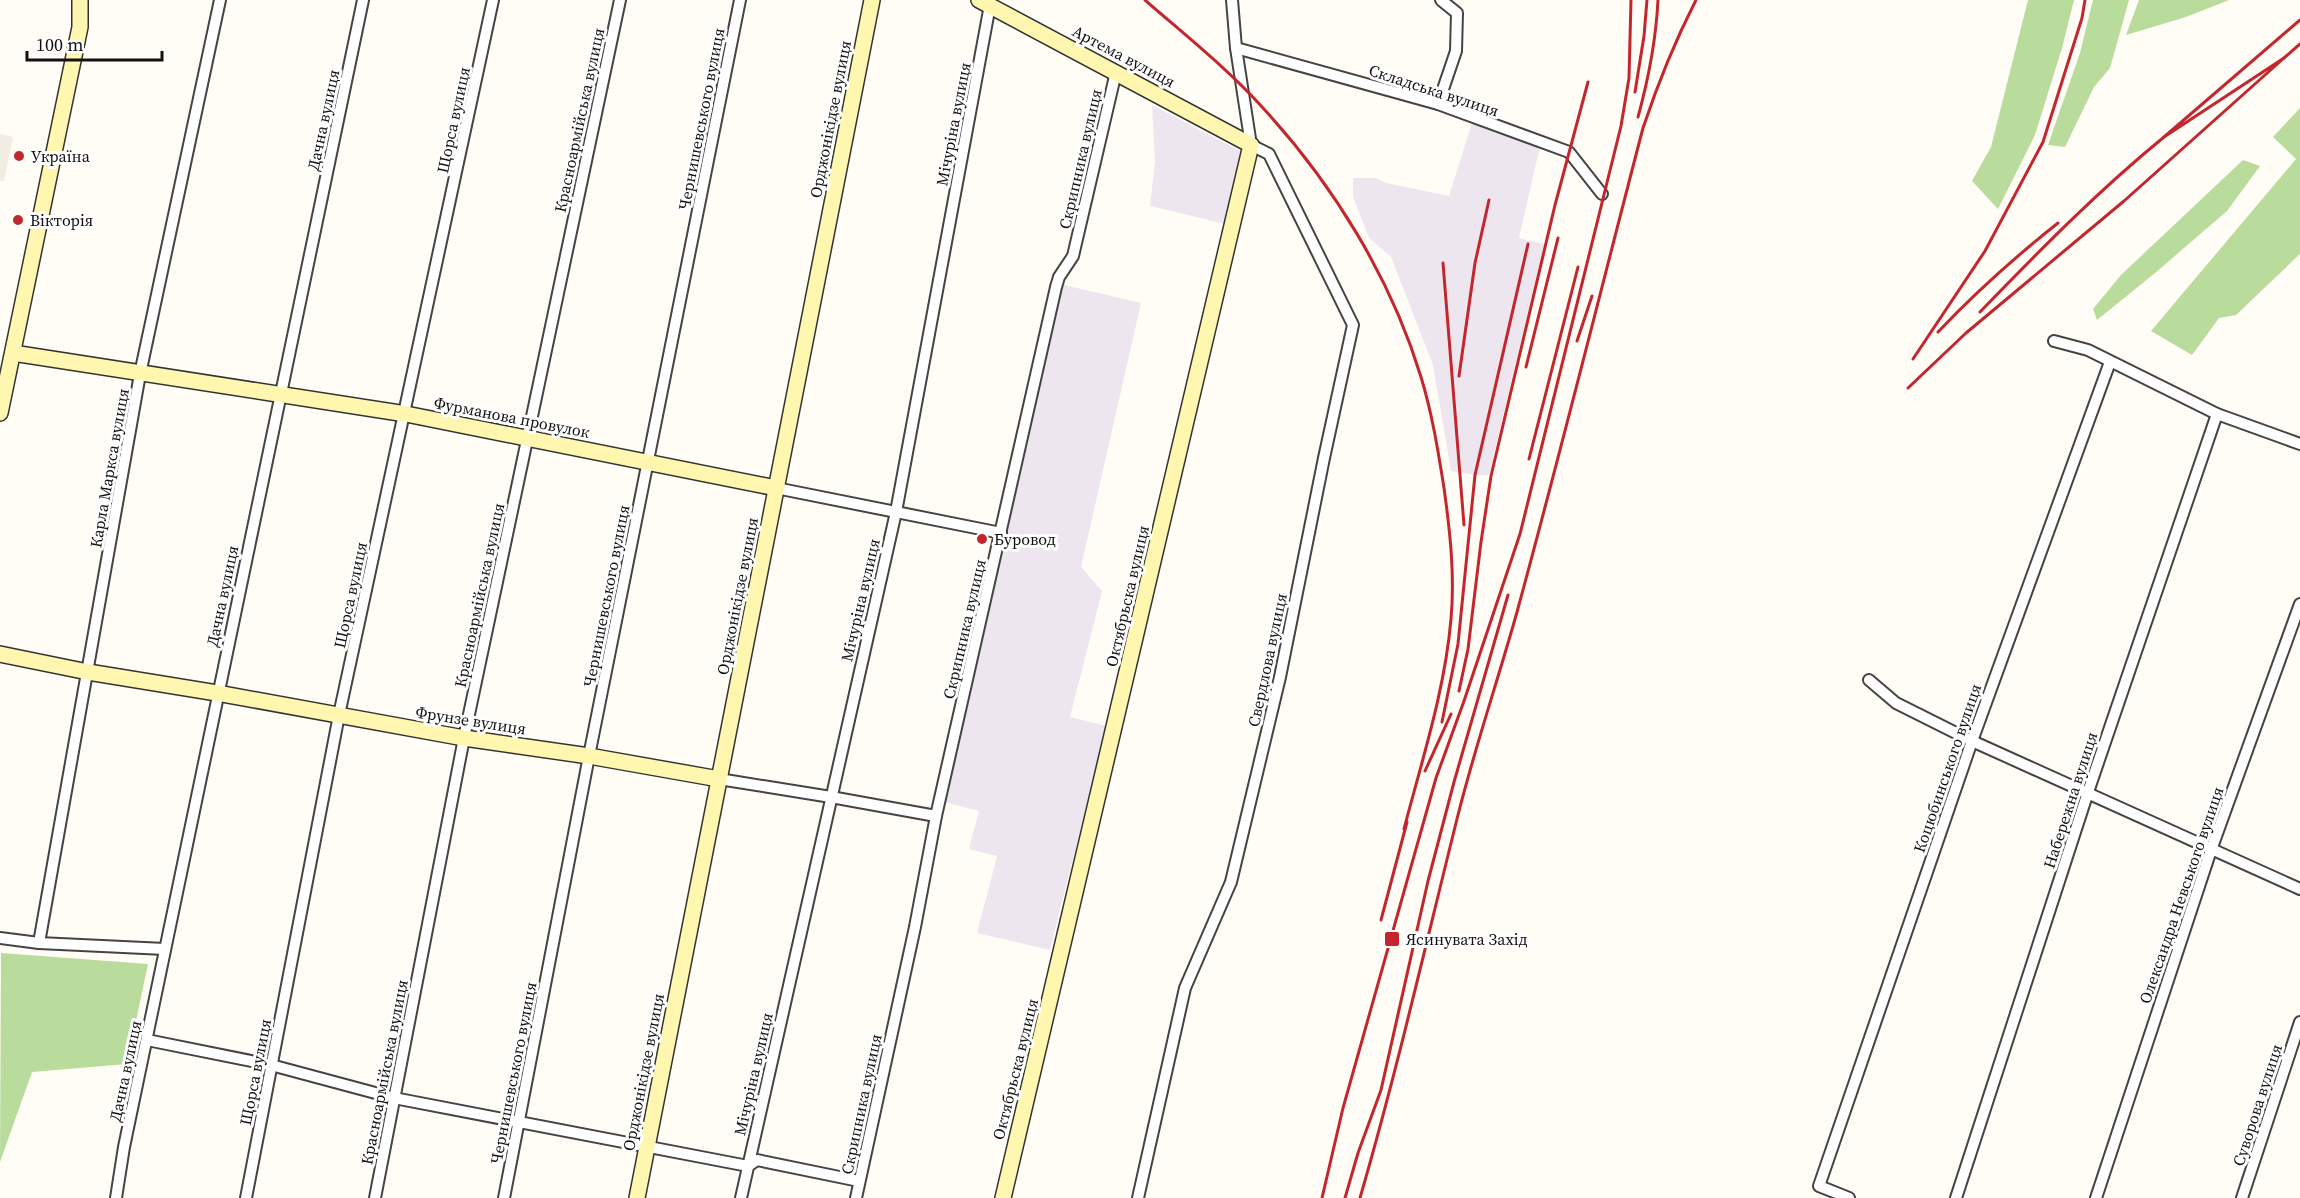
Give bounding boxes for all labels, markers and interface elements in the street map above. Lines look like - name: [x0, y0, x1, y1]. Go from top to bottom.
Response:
- street label: Артема вулиця: [1069, 20, 1179, 92]
- scale bar: [27, 24, 162, 62]
- street label: Красноармійська вулиця: [549, 26, 609, 214]
- street label: Чернишевського вулиця: [673, 26, 729, 212]
- text: 100 m: [36, 32, 83, 57]
- street label: Орджонікідзе вулиця: [804, 38, 856, 200]
- street label: Складська вулиця: [1366, 59, 1502, 121]
- street label: Мічуріна вулиця: [930, 60, 976, 188]
- street label: Щорса вулиця: [431, 65, 475, 175]
- street label: Дачна вулиця: [302, 67, 344, 173]
- street label: Скрипника вулиця: [1053, 87, 1107, 231]
- place label: Україна: [31, 145, 91, 167]
- marker: Україна: [12, 149, 26, 163]
- place label: Вікторія: [30, 209, 93, 231]
- marker: Вікторія: [11, 213, 25, 227]
- street label: Карла Маркса вулиця: [84, 387, 134, 549]
- street label: Фурманова провулок: [432, 391, 592, 443]
- street label: Красноармійська вулиця: [449, 501, 509, 689]
- street label: Чернишевського вулиця: [578, 503, 634, 689]
- street label: Орджонікідзе вулиця: [711, 515, 763, 677]
- street label: Октябрьска вулиця: [1100, 523, 1154, 669]
- place label: Буровод: [994, 528, 1056, 550]
- marker: Буровод: [975, 532, 989, 546]
- street label: Мічуріна вулиця: [835, 536, 885, 664]
- street label: Щорса вулиця: [328, 540, 372, 650]
- street label: Дачна вулиця: [201, 543, 243, 649]
- street label: Скрипника вулиця: [937, 557, 991, 701]
- street label: Свердлова вулиця: [1242, 591, 1292, 729]
- street label: Коцюбинського вулиця: [1908, 681, 1986, 855]
- street label: Фрунзе вулиця: [414, 700, 528, 740]
- street label: Набережна вулиця: [2038, 729, 2102, 871]
- street label: Олександра Невського вулиця: [2134, 784, 2228, 1006]
- place label: Ясинувата Захід: [1406, 928, 1528, 950]
- marker: Ясинувата Захід: [1383, 930, 1401, 948]
- street label: Красноармійська вулиця: [355, 978, 413, 1166]
- street label: Чернишевського вулиця: [485, 980, 541, 1166]
- street label: Орджонікідзе вулиця: [617, 991, 669, 1153]
- street label: Октябрьска вулиця: [987, 996, 1043, 1142]
- street label: Мічуріна вулиця: [728, 1010, 778, 1138]
- street label: Щорса вулиця: [234, 1017, 276, 1127]
- street label: Дачна вулиця: [104, 1018, 146, 1124]
- street label: Скрипника вулиця: [835, 1032, 887, 1176]
- street label: Суворова вулиця: [2227, 1041, 2287, 1169]

